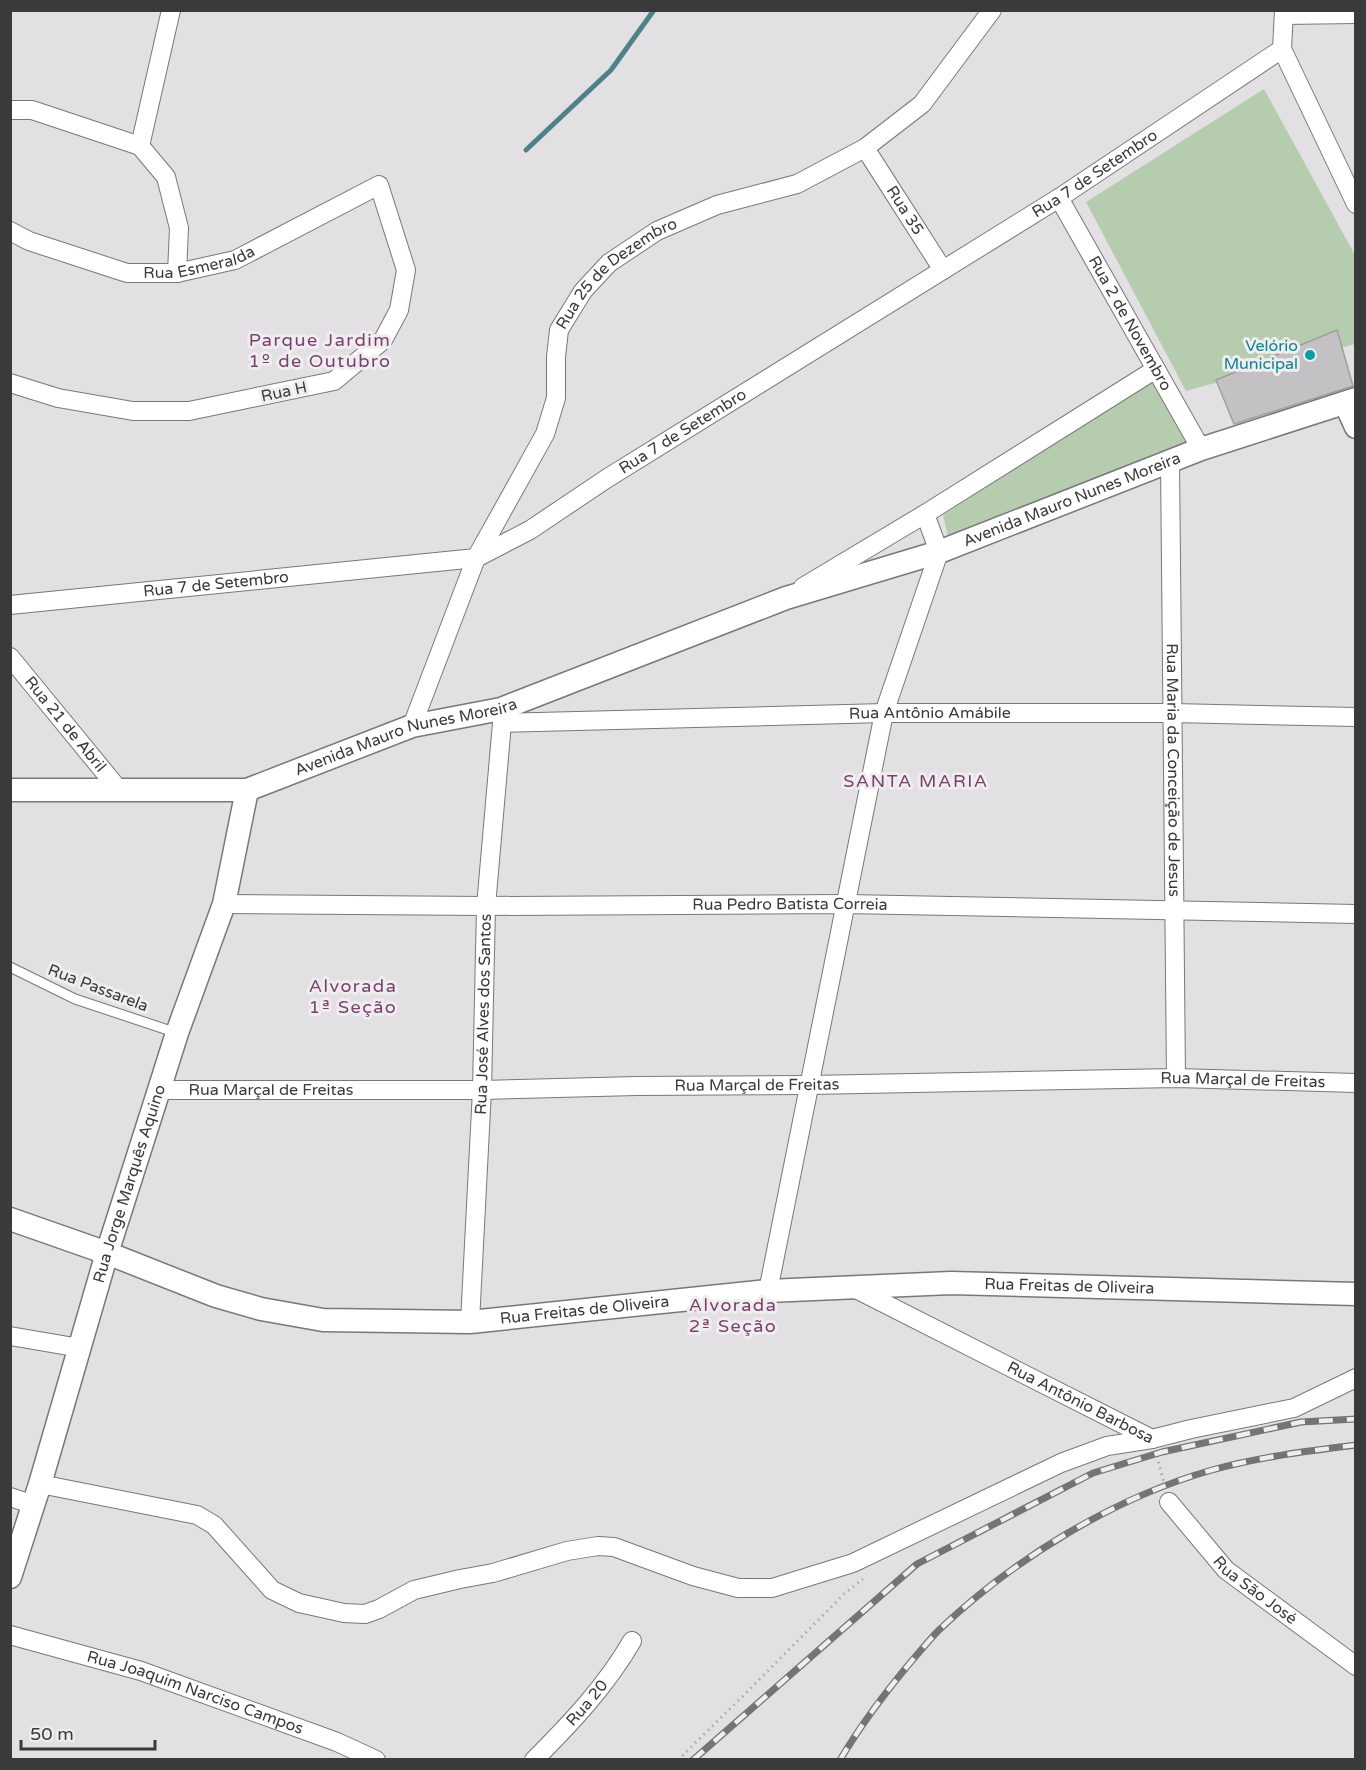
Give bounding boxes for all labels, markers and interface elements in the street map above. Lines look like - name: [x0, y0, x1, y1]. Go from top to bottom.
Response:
- street label: Rua 7 de Setembro: [1028, 125, 1161, 222]
- street label: Rua 35: [882, 182, 928, 239]
- street label: Rua 25 de Dezembro: [552, 214, 680, 333]
- street label: Rua Esmeralda: [143, 241, 258, 283]
- street label: Rua 2 de Novembro: [1084, 252, 1176, 394]
- district label: Parque Jardim 1º de Outubro: [248, 329, 392, 372]
- place label: Velório Municipal: [1224, 336, 1298, 374]
- marker: Velório Municipal: [1303, 348, 1317, 362]
- street label: Rua H: [259, 377, 309, 407]
- street label: Rua 7 de Setembro: [615, 384, 750, 478]
- street label: Avenida Mauro Nunes Moreira: [960, 448, 1183, 551]
- street label: Rua 7 de Setembro: [142, 567, 290, 602]
- street label: Rua Maria da Conceição de Jesus: [1162, 643, 1184, 897]
- street label: Rua 21 de Abril: [20, 672, 110, 776]
- street label: Avenida Mauro Nunes Moreira: [292, 694, 520, 780]
- street label: Rua Antônio Amábile: [849, 703, 1011, 724]
- district label: SANTA MARIA: [843, 770, 989, 792]
- street label: Rua Pedro Batista Correia: [692, 894, 888, 915]
- street label: Rua José Alves dos Santos: [471, 914, 496, 1115]
- street label: Rua Passarela: [45, 960, 151, 1016]
- district label: Alvorada 1ª Seção: [309, 975, 397, 1018]
- street label: Rua Marçal de Freitas: [1160, 1068, 1325, 1092]
- street label: Rua Marçal de Freitas: [675, 1074, 840, 1096]
- street label: Rua Marçal de Freitas: [189, 1080, 353, 1100]
- street label: Rua Jorge Marquês Aquino: [89, 1082, 170, 1285]
- street label: Rua Freitas de Oliveira: [984, 1274, 1155, 1299]
- street label: Rua Freitas de Oliveira: [499, 1291, 670, 1329]
- district label: Alvorada 2ª Seção: [689, 1294, 777, 1337]
- street label: Rua Antônio Barbosa: [1004, 1357, 1157, 1448]
- street label: Rua São José: [1209, 1552, 1301, 1629]
- street label: Rua Joaquim Narciso Campos: [85, 1647, 306, 1739]
- street label: Rua 20: [562, 1676, 612, 1730]
- scale bar: [21, 1713, 154, 1751]
- text: 50 m: [30, 1723, 74, 1745]

